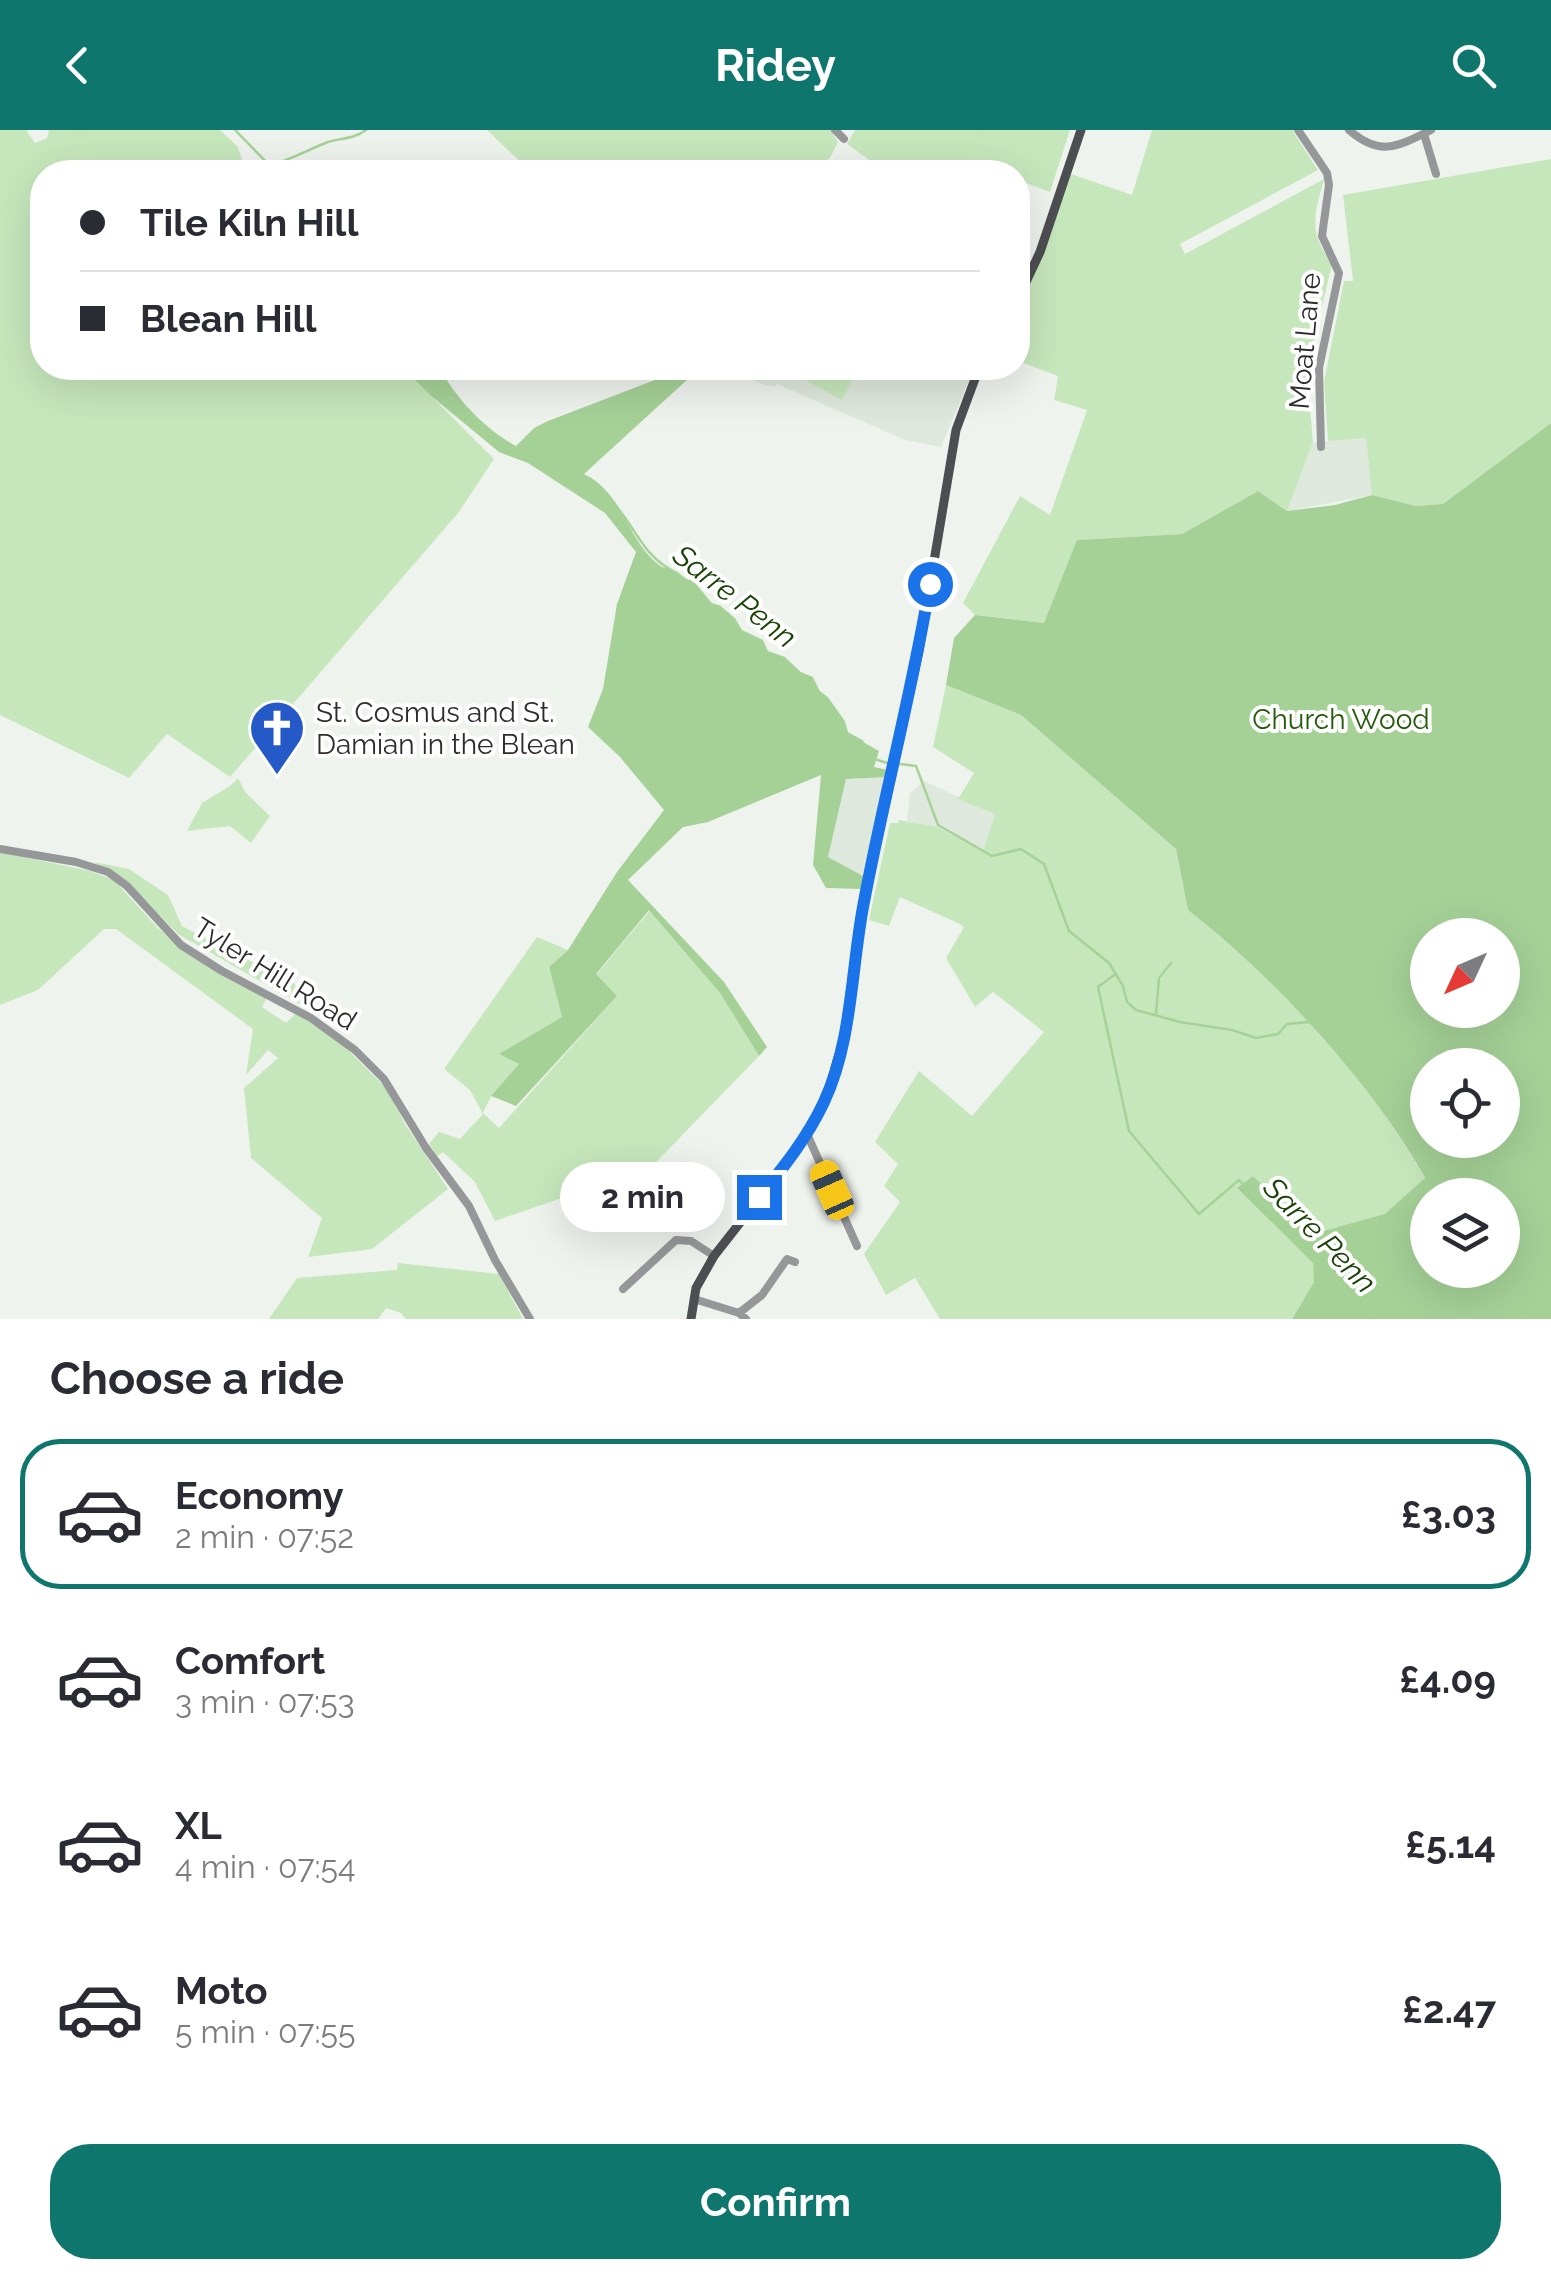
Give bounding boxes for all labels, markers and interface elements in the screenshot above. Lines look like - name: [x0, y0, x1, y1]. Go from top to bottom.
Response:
- icon: back: [50, 38, 105, 93]
- icon: search: [1446, 38, 1501, 93]
- text: Ridey: [715, 39, 836, 92]
- text: Tile Kiln Hill: [140, 200, 358, 245]
- street label: Moat Lane: [1283, 271, 1327, 411]
- text: Blean Hill: [140, 296, 317, 341]
- water label: Sarre Penn: [666, 536, 804, 655]
- route start: [908, 562, 953, 607]
- place label: St. Cosmus and St. Damian in the Blean: [316, 696, 575, 761]
- church icon: St. Cosmus and St. Damian in the Blean: [247, 698, 307, 777]
- park label: Church Wood: [1252, 703, 1430, 736]
- street label: Tyler Hill Road: [187, 911, 363, 1037]
- north arrow: [1410, 918, 1520, 1028]
- map controls: [1410, 918, 1520, 1288]
- button: locate: [1410, 1048, 1520, 1158]
- car: [806, 1156, 858, 1224]
- callout: 2 min: [559, 1162, 724, 1232]
- water label: Sarre Penn: [1256, 1169, 1384, 1300]
- route end: [737, 1175, 782, 1220]
- text: 2 min: [601, 1178, 684, 1215]
- button: layers: [1410, 1178, 1520, 1288]
- text: Choose a ride: [50, 1352, 344, 1405]
- icon: car: [55, 1469, 145, 1559]
- text: Economy: [175, 1473, 344, 1518]
- text: £3.03: [1401, 1492, 1496, 1537]
- text: 2 min · 07:52: [175, 1518, 354, 1555]
- icon: car: [55, 1634, 145, 1724]
- text: Comfort: [175, 1638, 325, 1683]
- text: £4.09: [1399, 1657, 1496, 1702]
- text: 3 min · 07:53: [175, 1683, 355, 1720]
- icon: car: [55, 1799, 145, 1889]
- text: XL: [175, 1803, 222, 1848]
- text: £5.14: [1405, 1822, 1496, 1867]
- text: 4 min · 07:54: [175, 1848, 355, 1885]
- icon: car: [55, 1964, 145, 2054]
- text: Moto: [175, 1968, 268, 2013]
- text: £2.47: [1402, 1987, 1496, 2032]
- text: 5 min · 07:55: [175, 2013, 355, 2050]
- button: Confirm: [50, 2144, 1501, 2259]

